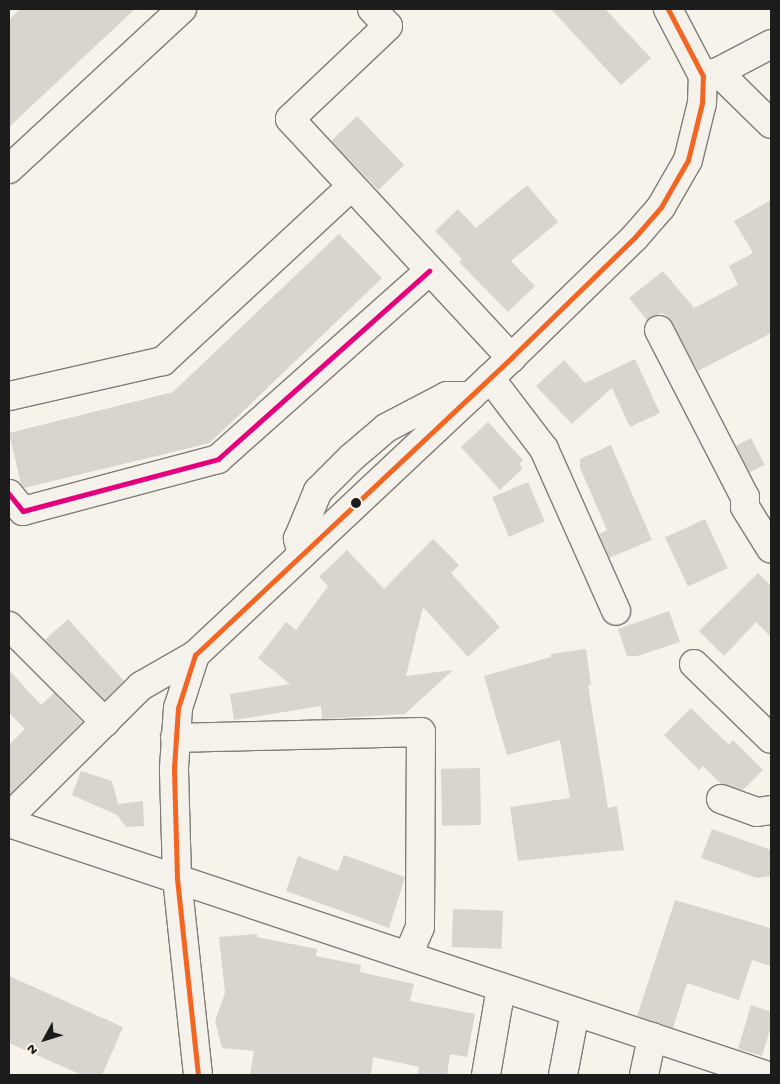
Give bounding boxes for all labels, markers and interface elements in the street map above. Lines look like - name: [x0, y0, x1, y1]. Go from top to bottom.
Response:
- unlabelled marker: [351, 498, 361, 508]
- north arrow: [20, 1014, 70, 1064]
- text: N: [23, 1040, 42, 1058]

